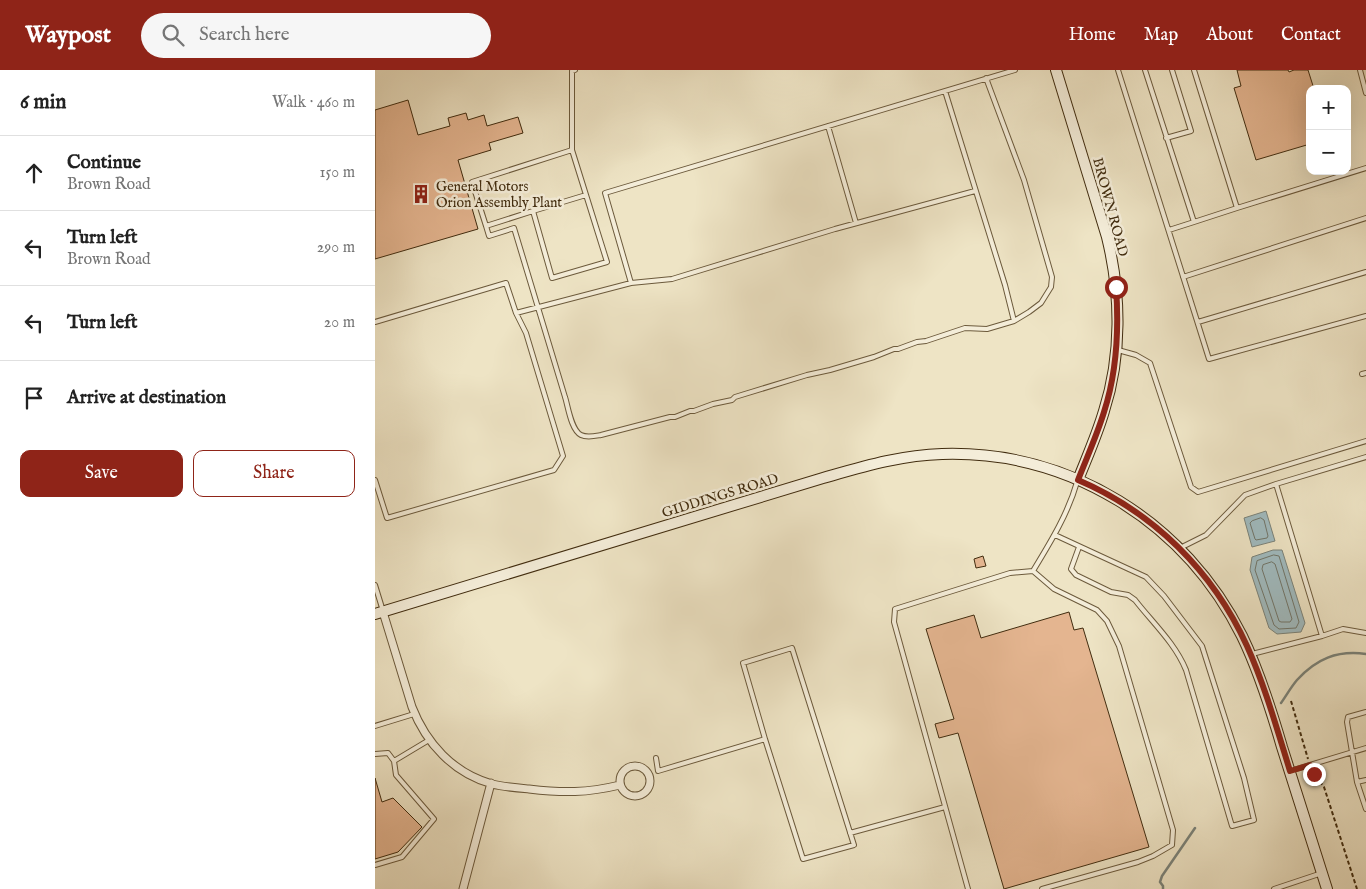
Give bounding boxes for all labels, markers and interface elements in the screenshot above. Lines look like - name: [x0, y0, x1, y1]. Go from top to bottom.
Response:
- search box: [141, 13, 491, 58]
- text: Waypost: [25, 20, 111, 51]
- icon: search: [159, 21, 187, 49]
- text: Search here: [199, 23, 290, 47]
- text: Home: [1069, 24, 1116, 47]
- text: Map: [1144, 24, 1178, 47]
- text: About: [1206, 24, 1253, 47]
- text: Contact: [1281, 24, 1341, 47]
- map controls: [1306, 85, 1351, 175]
- button: +: [1306, 85, 1351, 130]
- text: 6 min: [20, 89, 66, 116]
- text: Walk · 460 m: [272, 93, 355, 113]
- button: −: [1306, 130, 1351, 175]
- text: Continue: [67, 151, 141, 175]
- street label: BROWN ROAD: [1088, 156, 1132, 259]
- icon: ahead: [20, 159, 48, 187]
- text: 150 m: [320, 163, 355, 183]
- text: Brown Road: [67, 175, 151, 195]
- place label: General Motors Orion Assembly Plant: [436, 178, 562, 212]
- building icon: General Motors Orion Assembly Plant: [410, 183, 432, 205]
- text: Turn left: [67, 226, 138, 250]
- icon: left: [20, 234, 48, 262]
- text: 290 m: [317, 238, 355, 258]
- text: Brown Road: [67, 250, 151, 270]
- route start: [1105, 276, 1128, 299]
- icon: left: [20, 309, 48, 337]
- text: Turn left: [67, 311, 138, 335]
- text: 20 m: [324, 313, 355, 333]
- icon: arrive: [20, 384, 48, 412]
- text: Arrive at destination: [67, 386, 226, 410]
- button: Save: [20, 450, 183, 497]
- button: Share: [193, 450, 355, 497]
- street label: GIDDINGS ROAD: [660, 470, 781, 522]
- route end: [1303, 763, 1326, 786]

